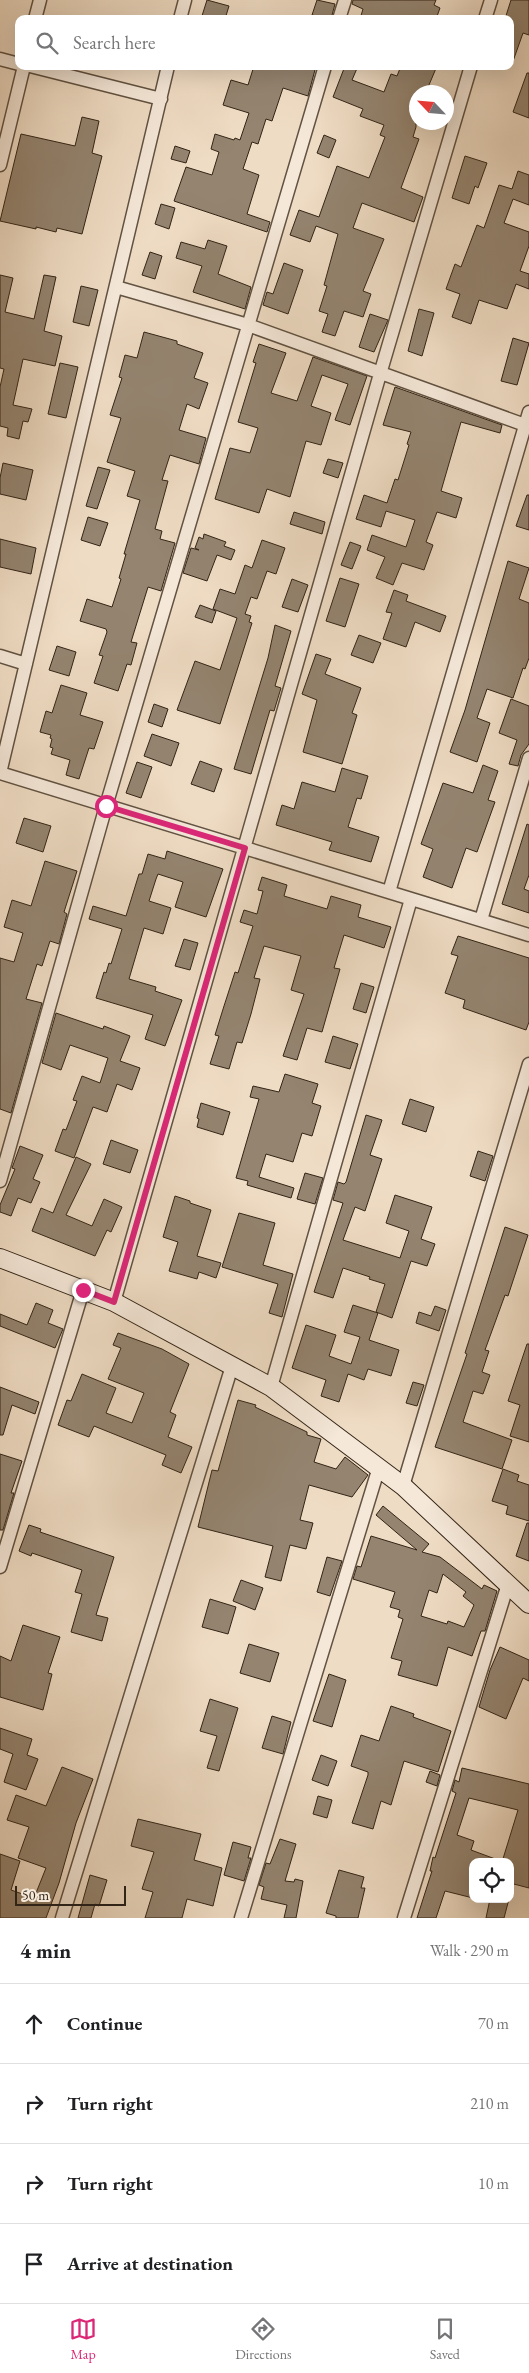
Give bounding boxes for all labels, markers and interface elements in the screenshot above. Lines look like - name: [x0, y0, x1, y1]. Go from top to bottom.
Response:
- search box: [15, 15, 514, 70]
- icon: search: [33, 29, 61, 57]
- text: Search here: [73, 30, 155, 55]
- north arrow: [409, 85, 454, 130]
- route start: [95, 795, 118, 818]
- route end: [72, 1279, 95, 1302]
- map controls: [469, 1858, 514, 1903]
- button: locate: [469, 1858, 514, 1903]
- scale bar: [15, 1883, 126, 1906]
- text: 50 m: [22, 1886, 49, 1904]
- text: 4 min: [20, 1937, 71, 1964]
- text: Walk · 290 m: [430, 1940, 509, 1961]
- icon: ahead: [20, 2010, 48, 2038]
- text: Continue: [67, 2011, 142, 2036]
- text: 70 m: [478, 2013, 509, 2034]
- icon: right: [20, 2090, 48, 2118]
- text: Turn right: [67, 2091, 153, 2116]
- text: 210 m: [470, 2093, 509, 2114]
- icon: right: [20, 2170, 48, 2198]
- text: Turn right: [67, 2171, 153, 2196]
- text: 10 m: [478, 2173, 509, 2194]
- icon: arrive: [20, 2250, 48, 2278]
- text: Arrive at destination: [67, 2251, 233, 2276]
- tab: Map: [69, 2315, 97, 2363]
- tab: Directions: [235, 2315, 292, 2363]
- tab: Saved: [430, 2315, 460, 2363]

